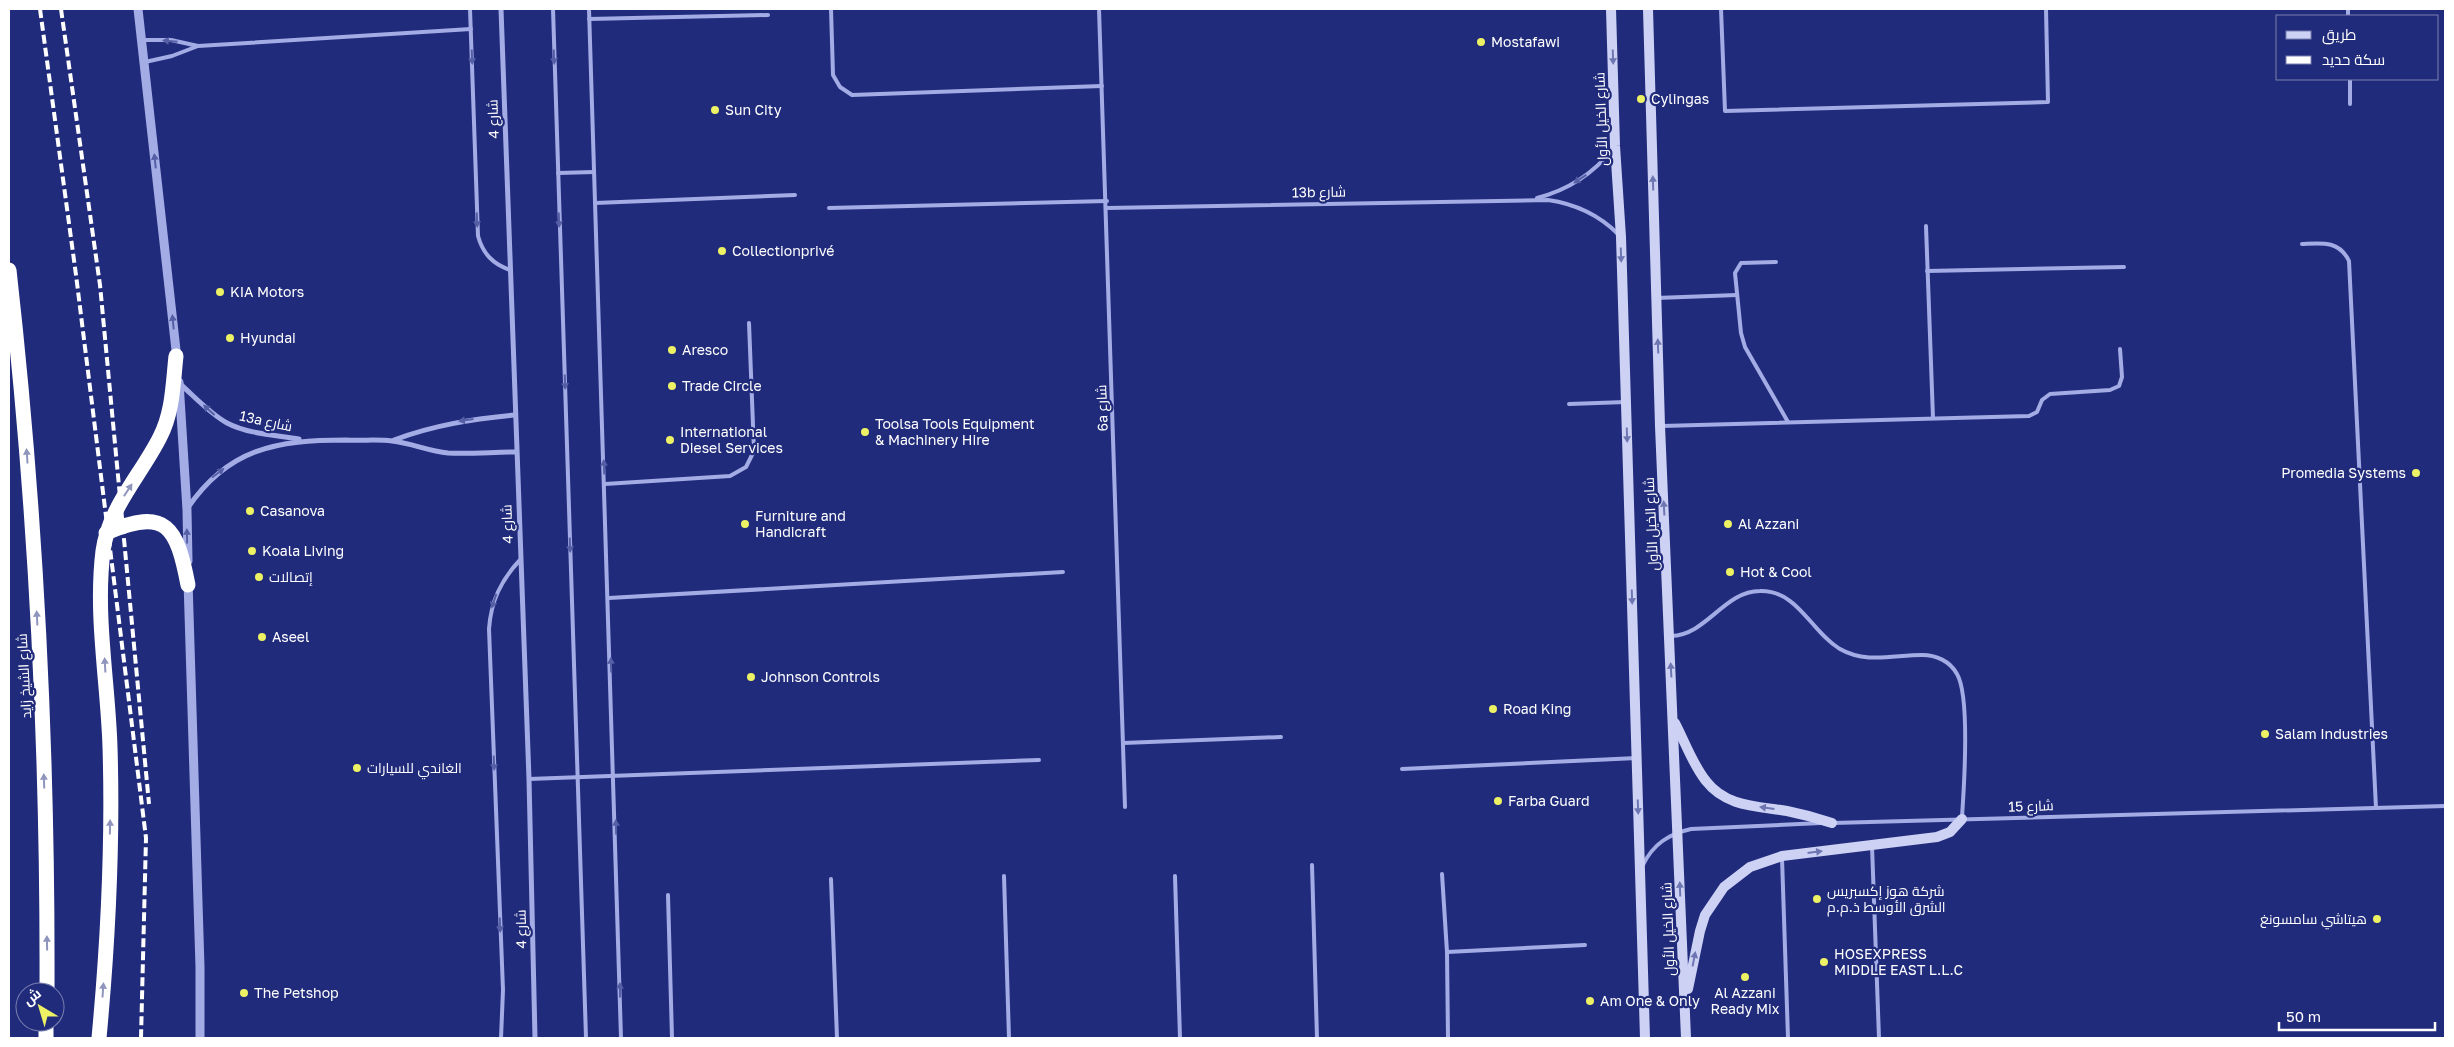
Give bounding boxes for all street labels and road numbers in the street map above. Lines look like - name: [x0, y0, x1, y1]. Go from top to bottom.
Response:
- street label: شارع الخيل الأول: [1590, 72, 1612, 166]
- street label: شارع 4: [483, 99, 503, 139]
- street label: 13b شارع: [1292, 183, 1346, 201]
- street label: 6a شارع: [1092, 384, 1112, 432]
- street label: 13a شارع: [238, 407, 294, 435]
- street label: شارع الخيل الأول: [1640, 477, 1662, 571]
- street label: شارع 4: [497, 504, 517, 544]
- street label: شارع الشيخ زايد: [13, 633, 35, 719]
- street label: شارع 15: [2008, 796, 2054, 816]
- street label: شارع الخيل الأول: [1657, 882, 1679, 976]
- street label: شارع 4: [512, 909, 530, 949]

